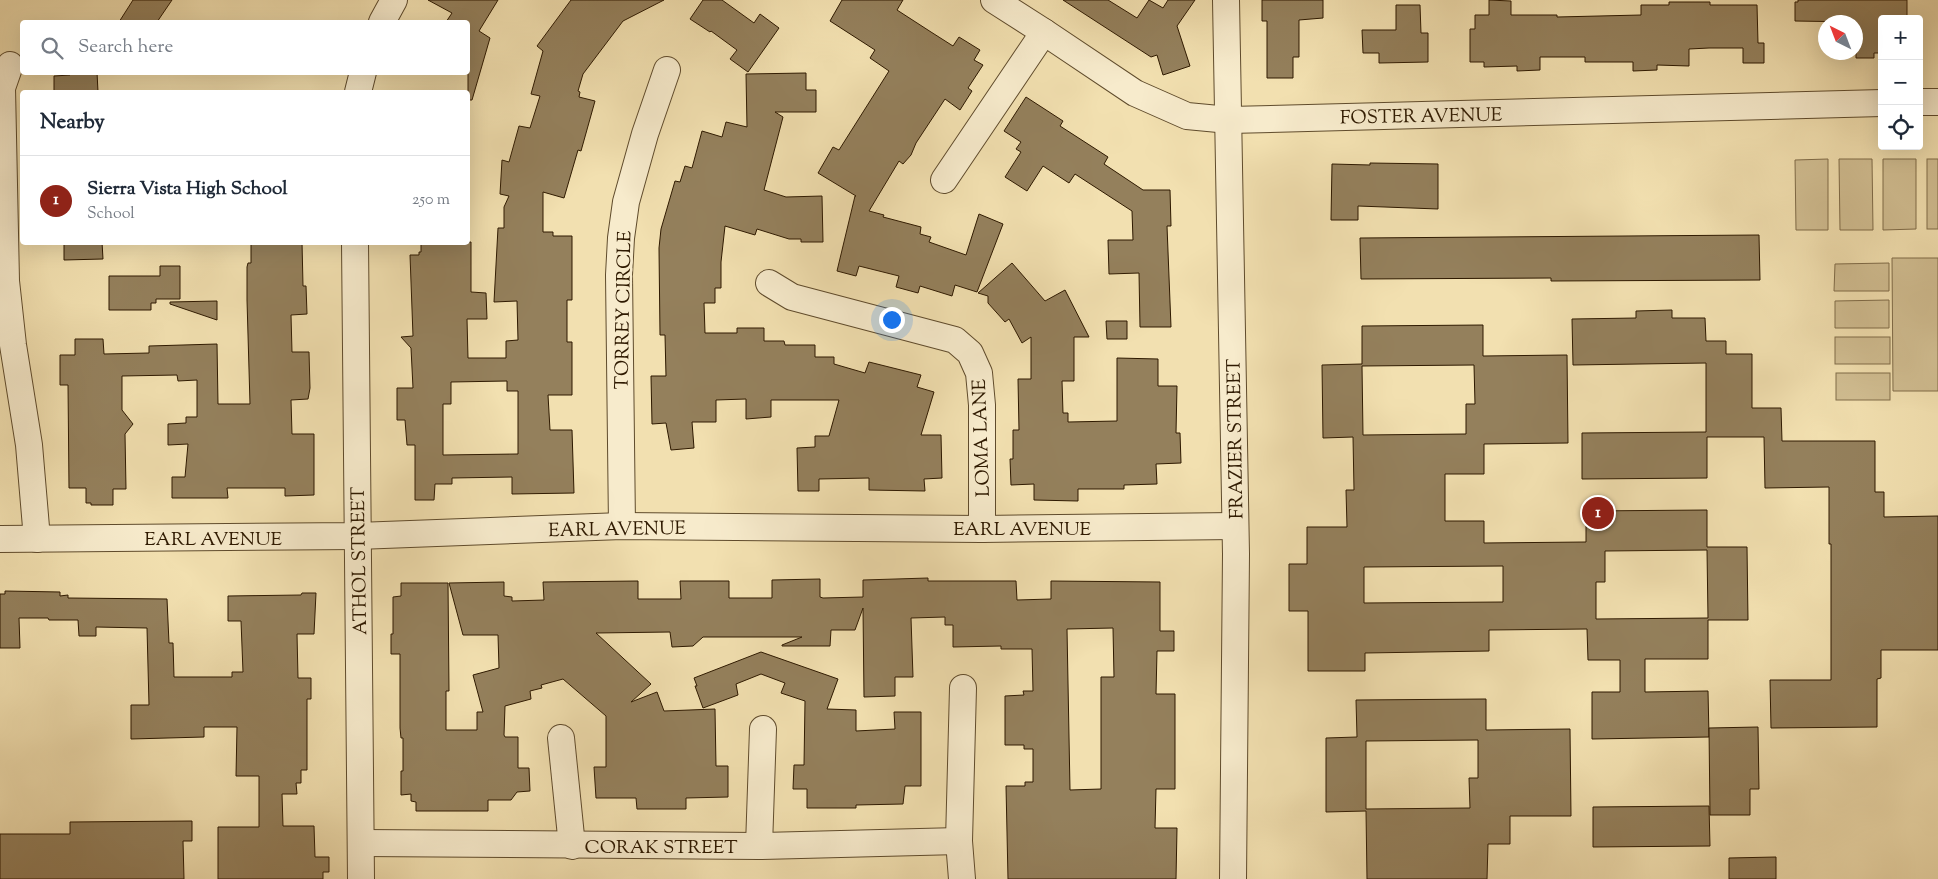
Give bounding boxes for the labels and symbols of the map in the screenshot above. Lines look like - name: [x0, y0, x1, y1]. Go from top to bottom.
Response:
- north arrow: [1818, 15, 1863, 60]
- street label: FOSTER AVENUE: [1340, 103, 1503, 132]
- street label: TORREY CIRCLE: [610, 230, 639, 390]
- your location: [879, 307, 905, 333]
- street label: FRAZIER STREET: [1222, 359, 1251, 519]
- street label: LOMA LANE: [967, 378, 998, 497]
- street label: ATHOL STREET: [346, 486, 375, 635]
- pin: 1: [1582, 494, 1614, 532]
- street label: EARL AVENUE: [548, 516, 687, 545]
- street label: EARL AVENUE: [953, 517, 1091, 544]
- street label: EARL AVENUE: [144, 527, 282, 554]
- street label: CORAK STREET: [584, 835, 738, 862]

